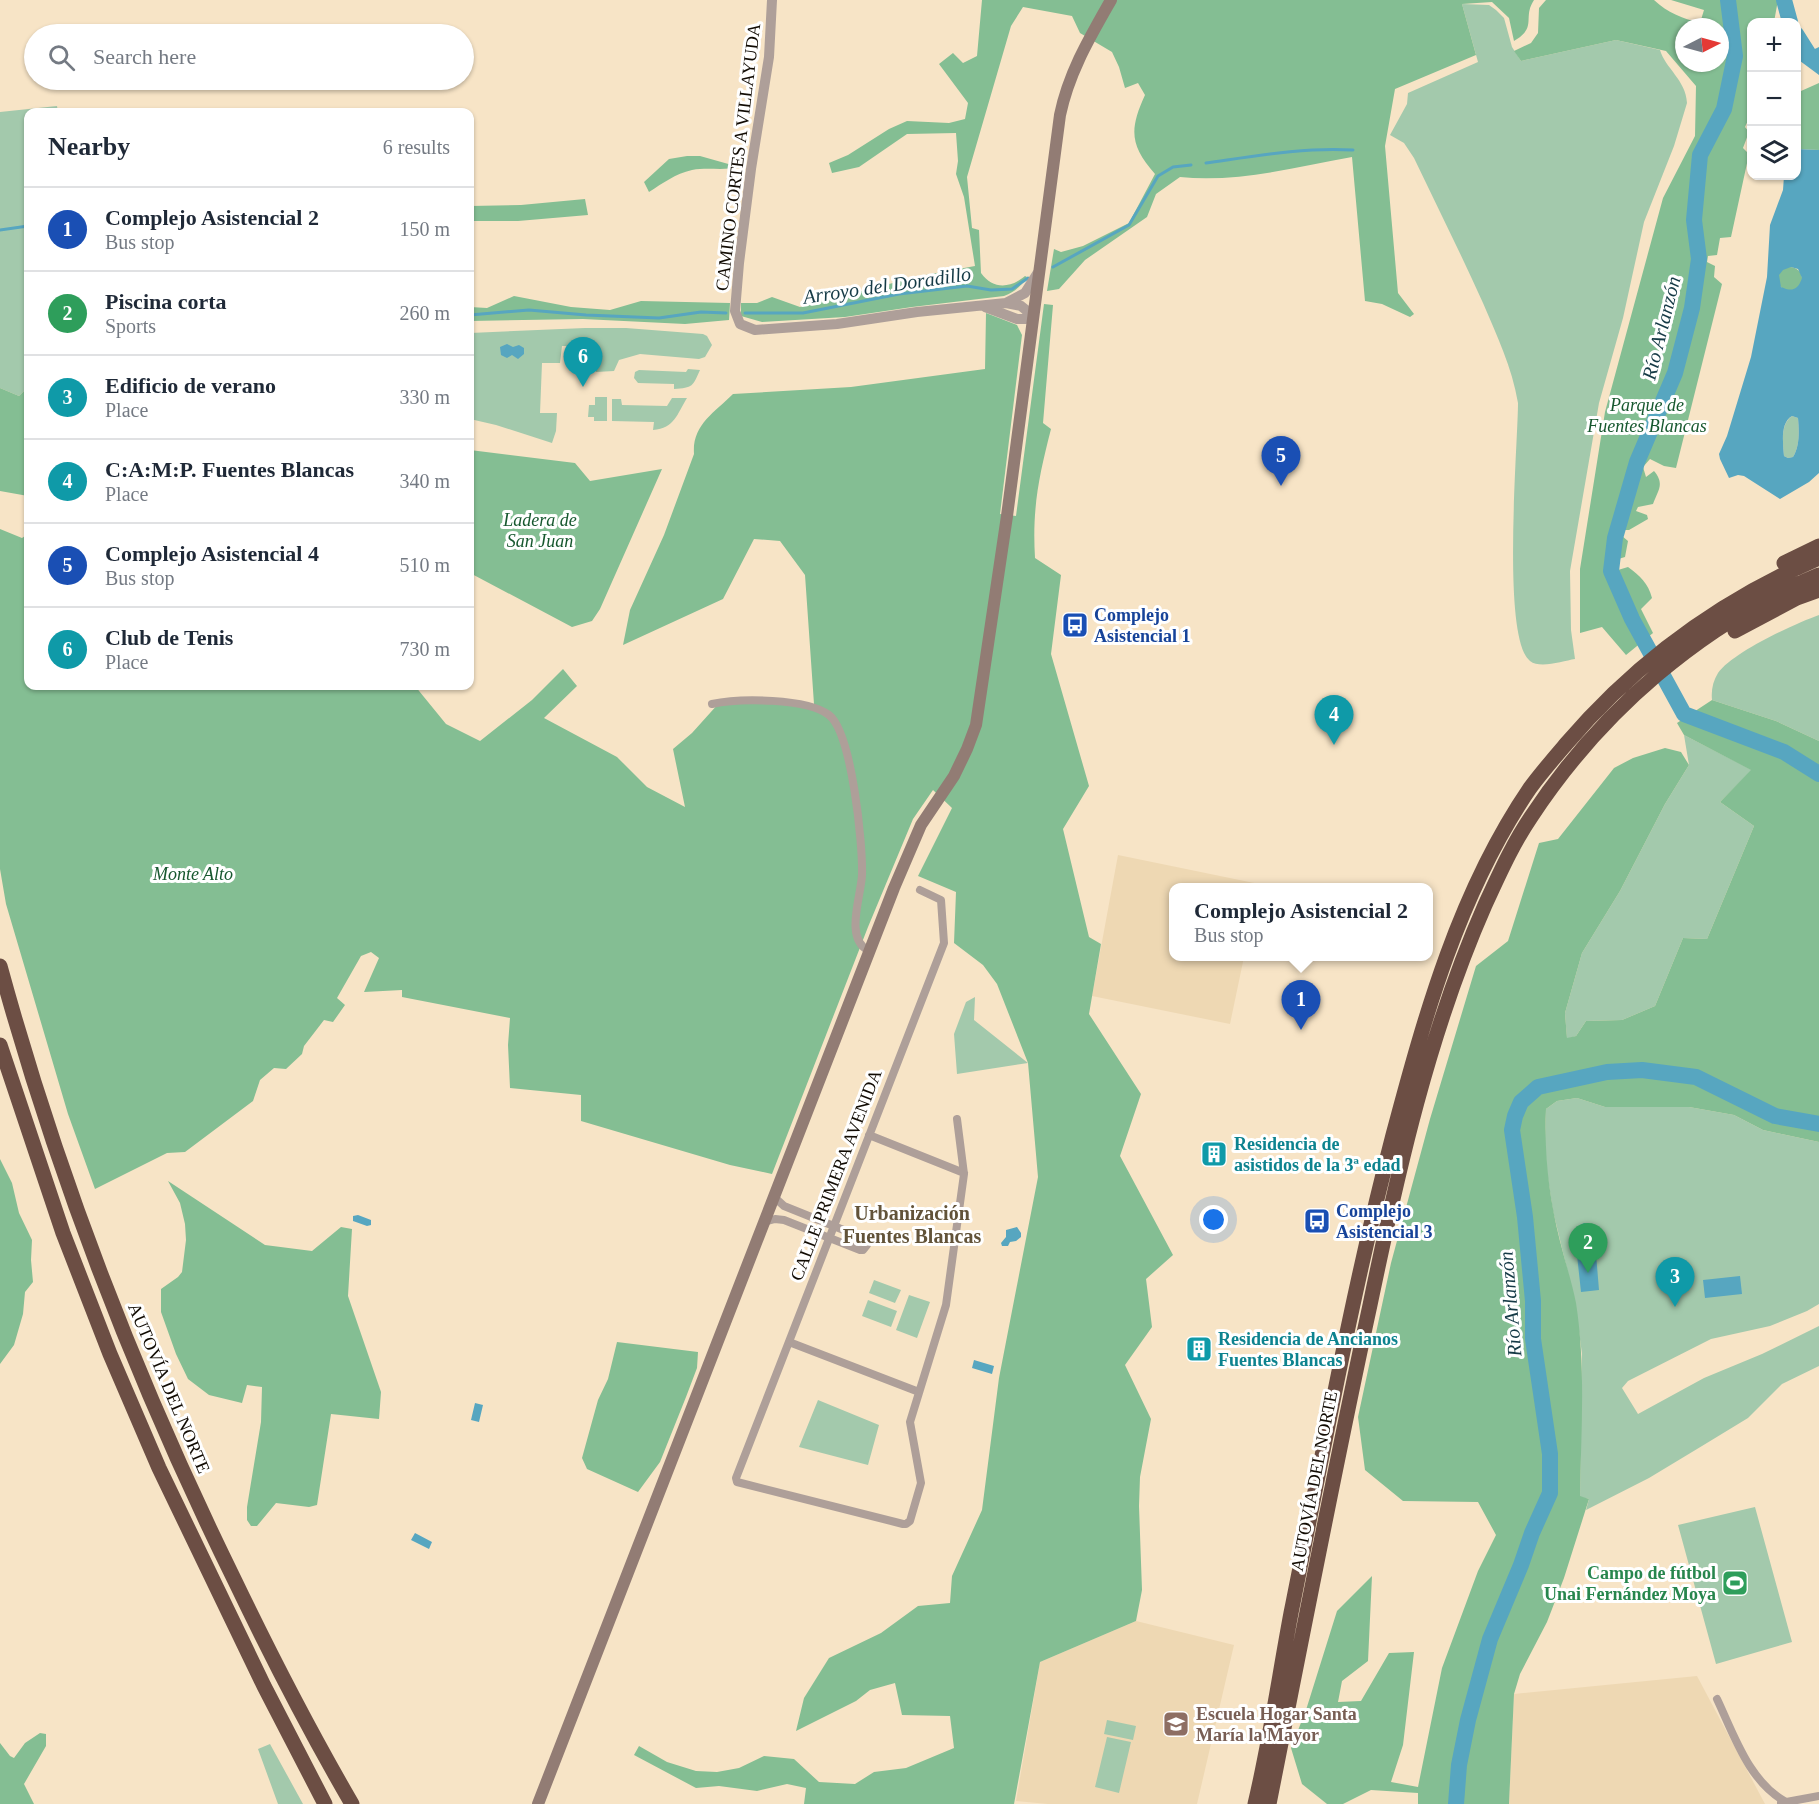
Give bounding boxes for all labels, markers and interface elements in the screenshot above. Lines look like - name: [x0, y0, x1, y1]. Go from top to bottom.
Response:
- north arrow: [1675, 18, 1729, 72]
- map controls: [1747, 18, 1801, 180]
- button: +: [1747, 18, 1801, 72]
- street label: CAMINO CORTES A VILLAYUDA: [712, 22, 764, 292]
- search box: [24, 24, 474, 90]
- icon: search: [45, 41, 78, 74]
- text: Search here: [93, 44, 196, 69]
- button: −: [1747, 72, 1801, 126]
- button: layers: [1747, 126, 1801, 180]
- text: Nearby: [48, 132, 130, 161]
- text: 6 results: [383, 136, 450, 158]
- text: Complejo Asistencial 2: [105, 205, 319, 230]
- text: 1: [63, 218, 73, 240]
- text: 150 m: [399, 218, 450, 240]
- text: Bus stop: [105, 231, 174, 253]
- water label: Arroyo del Doradillo: [800, 262, 972, 309]
- water label: Río Arlanzón: [1637, 274, 1684, 383]
- text: Piscina corta: [105, 289, 227, 314]
- text: 2: [63, 302, 73, 324]
- text: 260 m: [399, 302, 450, 324]
- text: Sports: [105, 315, 156, 337]
- pin: 6: [564, 338, 602, 387]
- text: Edificio de verano: [105, 373, 276, 398]
- text: 3: [63, 386, 73, 408]
- text: 330 m: [399, 386, 450, 408]
- park label: Parque de Fuentes Blancas: [1586, 395, 1707, 436]
- text: Place: [105, 399, 148, 421]
- pin: 5: [1262, 436, 1300, 486]
- text: C:A:M:P. Fuentes Blancas: [105, 457, 354, 482]
- text: 4: [63, 470, 73, 492]
- text: 340 m: [399, 470, 450, 492]
- text: Place: [105, 483, 148, 505]
- park label: Ladera de San Juan: [502, 510, 577, 551]
- text: Complejo Asistencial 4: [105, 541, 319, 566]
- text: 5: [63, 554, 73, 576]
- text: 510 m: [399, 554, 450, 576]
- text: Bus stop: [105, 567, 174, 589]
- place label: Complejo Asistencial 1: [1094, 605, 1191, 646]
- bus stop icon: Complejo Asistencial 1: [1060, 610, 1090, 640]
- text: Club de Tenis: [105, 625, 233, 650]
- text: 6: [63, 638, 73, 660]
- text: 730 m: [399, 638, 450, 660]
- text: Place: [105, 651, 148, 673]
- pin: 4: [1314, 696, 1354, 745]
- park label: Monte Alto: [152, 864, 233, 884]
- popup: [1169, 883, 1433, 961]
- text: Complejo Asistencial 2: [1194, 898, 1408, 923]
- text: Bus stop: [1194, 924, 1264, 946]
- pin: 1: [1282, 980, 1320, 1030]
- street label: CALLE PRIMERA AVENIDA: [786, 1067, 886, 1283]
- place label: Residencia de asistidos de la 3ª edad: [1234, 1134, 1400, 1175]
- building icon: Residencia de asistidos de la 3ª edad: [1199, 1139, 1229, 1169]
- place label: Complejo Asistencial 3: [1336, 1201, 1433, 1242]
- district label: Urbanización Fuentes Blancas: [843, 1202, 981, 1247]
- your location: [1199, 1205, 1228, 1234]
- bus stop icon: Complejo Asistencial 3: [1302, 1206, 1332, 1236]
- pin: 2: [1568, 1224, 1608, 1273]
- water label: Río Arlanzón: [1494, 1250, 1526, 1359]
- pin: 3: [1656, 1258, 1694, 1307]
- street label: AUTOVÍA DEL NORTE: [124, 1300, 215, 1476]
- place label: Residencia de Ancianos Fuentes Blancas: [1218, 1329, 1398, 1370]
- building icon: Residencia de Ancianos Fuentes Blancas: [1184, 1334, 1214, 1364]
- street label: AUTOVÍA DEL NORTE: [1286, 1389, 1341, 1573]
- place label: Campo de fútbol Unai Fernández Moya: [1544, 1563, 1716, 1604]
- sports icon: Campo de fútbol Unai Fernández Moya: [1720, 1568, 1750, 1598]
- place label: Escuela Hogar Santa María la Mayor: [1196, 1704, 1357, 1745]
- school or university icon: Escuela Hogar Santa María la Mayor: [1161, 1709, 1191, 1739]

